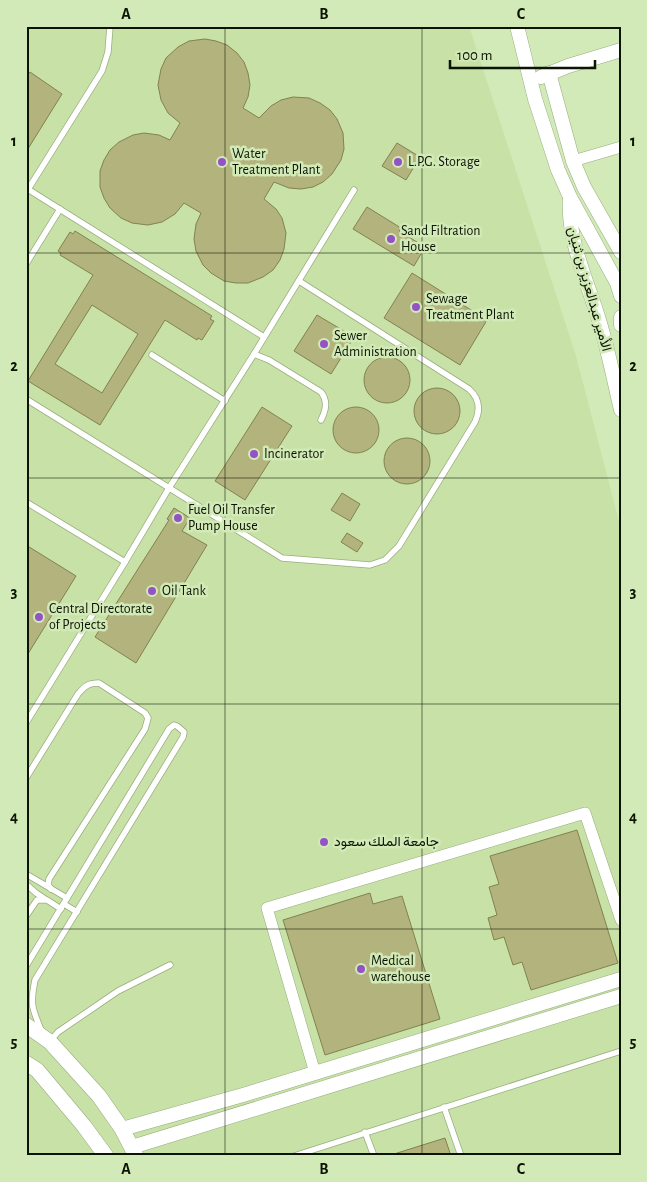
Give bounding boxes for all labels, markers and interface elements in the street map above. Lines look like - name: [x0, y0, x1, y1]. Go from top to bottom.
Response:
- text: A: [121, 6, 131, 22]
- text: B: [319, 6, 329, 22]
- text: C: [517, 6, 526, 22]
- scale bar: [450, 38, 594, 70]
- text: 100 m: [457, 48, 492, 63]
- text: 1: [11, 133, 17, 149]
- text: 1: [630, 133, 636, 149]
- place label: Water Treatment Plant: [232, 147, 321, 177]
- place label: L.P.G. Storage: [408, 155, 480, 169]
- marker: Water Treatment Plant: [216, 156, 228, 168]
- marker: L.P.G. Storage: [392, 156, 404, 168]
- place label: Sand Filtration House: [401, 224, 481, 254]
- street label: الأمير عبدالعزيز بن ثنيان: [564, 225, 615, 353]
- marker: Sand Filtration House: [385, 233, 397, 245]
- place label: Sewage Treatment Plant: [426, 292, 515, 322]
- marker: Sewage Treatment Plant: [410, 301, 422, 313]
- place label: Sewer Administration: [334, 329, 417, 359]
- marker: Sewer Administration: [318, 338, 330, 350]
- text: 2: [10, 358, 18, 374]
- text: 2: [629, 358, 637, 374]
- place label: Incinerator: [264, 447, 324, 461]
- marker: Incinerator: [248, 448, 260, 460]
- place label: Fuel Oil Transfer Pump House: [188, 503, 275, 533]
- marker: Fuel Oil Transfer Pump House: [172, 512, 184, 524]
- text: 3: [11, 584, 18, 600]
- place label: Oil Tank: [162, 584, 207, 598]
- text: 3: [630, 584, 637, 600]
- marker: Oil Tank: [146, 585, 158, 597]
- place label: Central Directorate of Projects: [49, 602, 152, 632]
- marker: Central Directorate of Projects: [33, 611, 45, 623]
- text: 4: [10, 809, 18, 825]
- text: 4: [629, 809, 637, 825]
- place label: جامعة الملك سعود: [334, 835, 439, 850]
- marker: جامعة الملك سعود: [318, 836, 330, 848]
- place label: Medical warehouse: [371, 954, 430, 984]
- marker: Medical warehouse: [355, 963, 367, 975]
- text: 5: [11, 1034, 18, 1050]
- text: 5: [630, 1034, 637, 1050]
- text: A: [121, 1161, 131, 1177]
- text: B: [319, 1161, 329, 1177]
- text: C: [517, 1161, 526, 1177]

